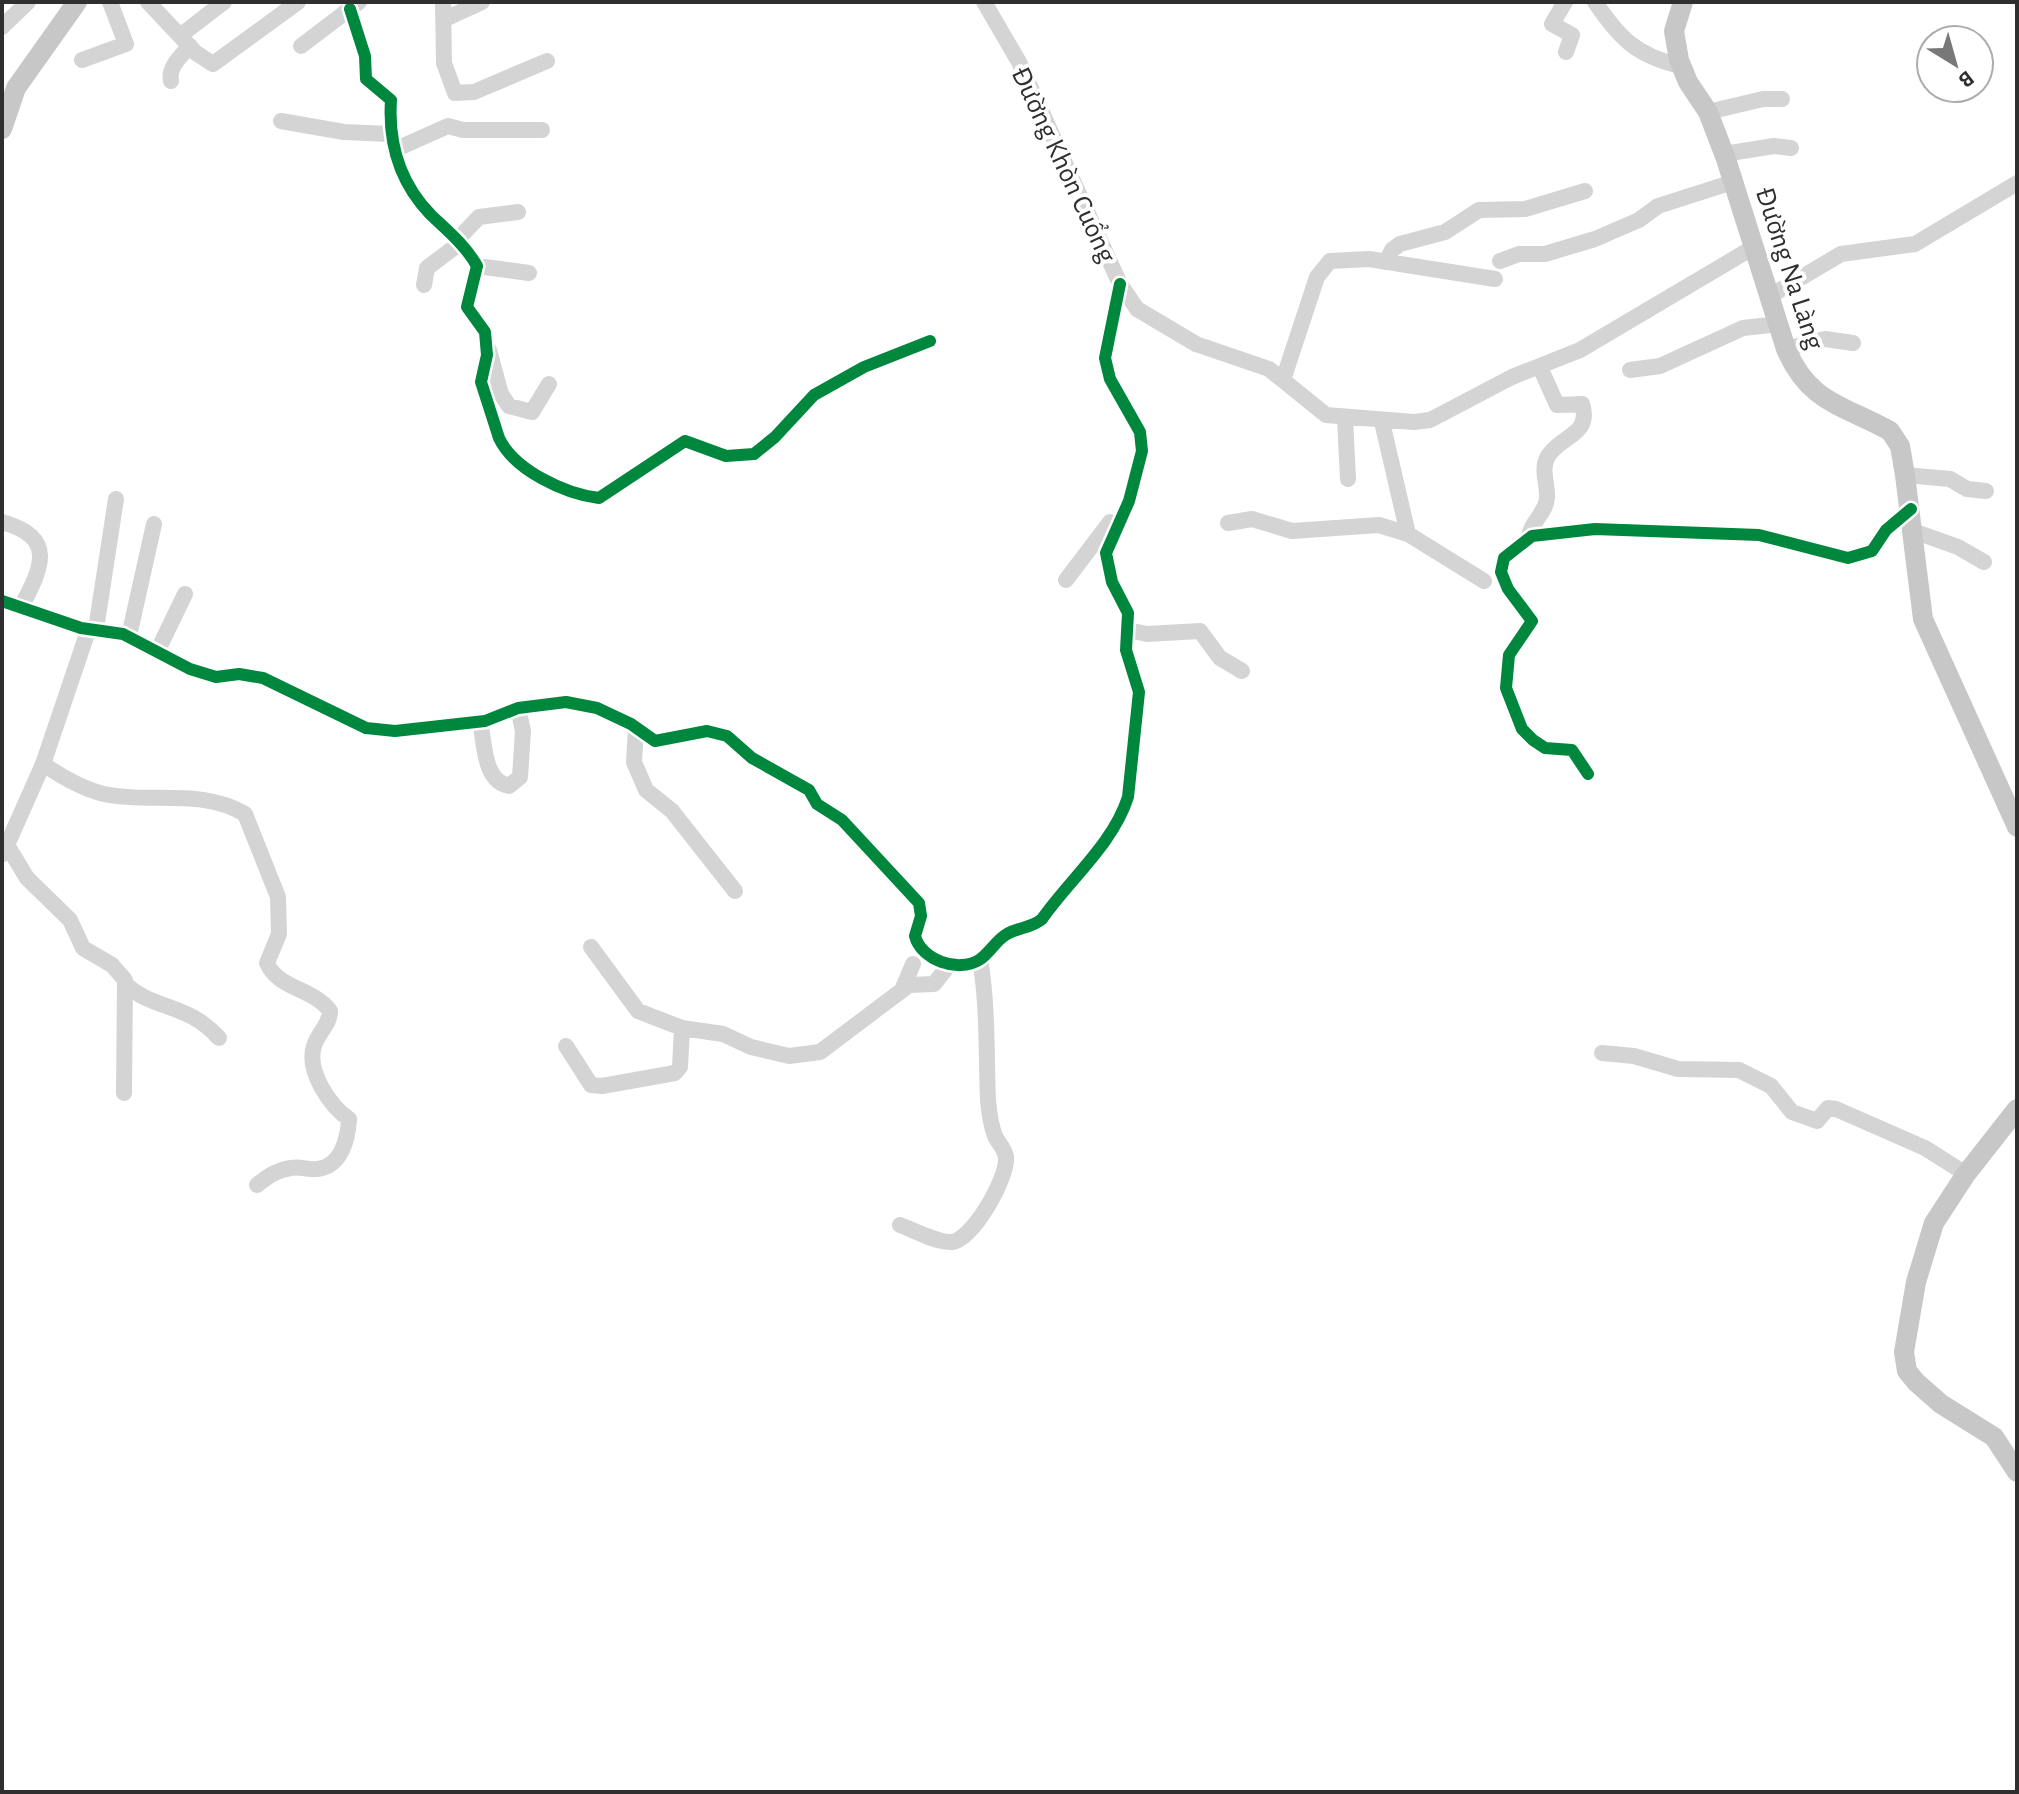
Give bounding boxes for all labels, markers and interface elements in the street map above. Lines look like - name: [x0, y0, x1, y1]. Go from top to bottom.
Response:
- north arrow: [1915, 24, 1995, 104]
- street label: Đường Khòn Cuổng: [1006, 62, 1122, 267]
- text: B: [1955, 67, 1978, 92]
- street label: Đường Na Làng: [1750, 184, 1829, 353]

